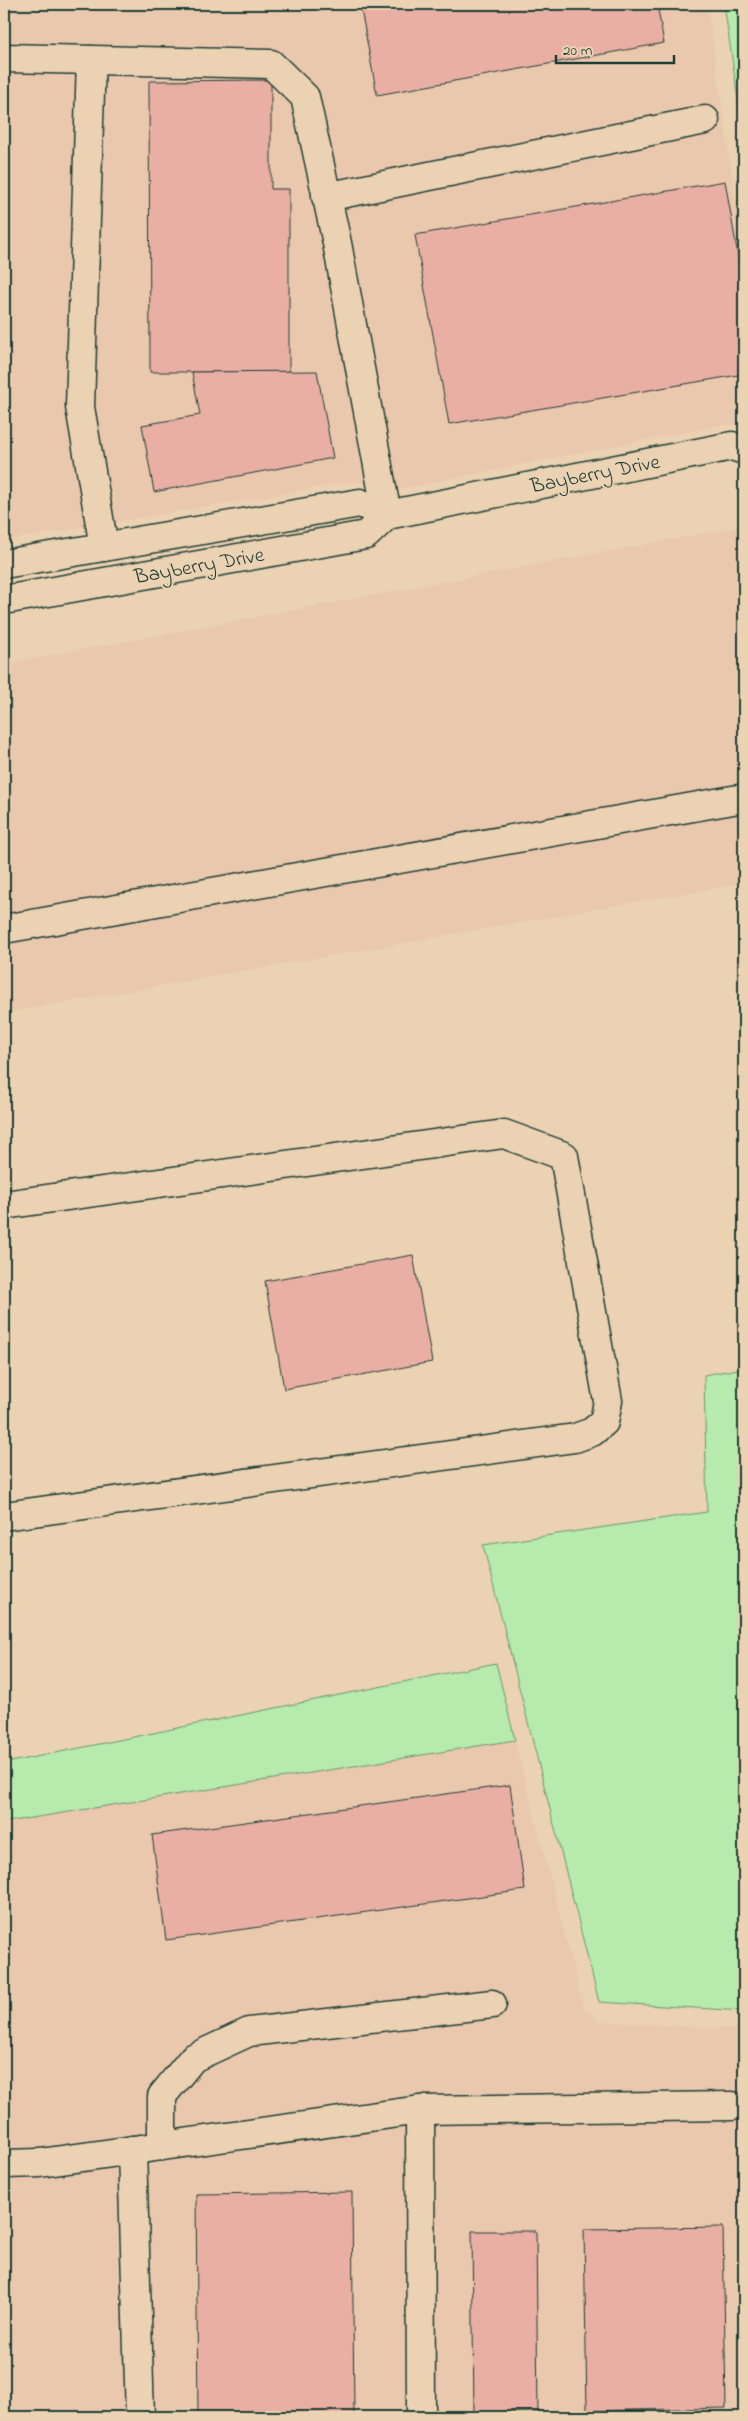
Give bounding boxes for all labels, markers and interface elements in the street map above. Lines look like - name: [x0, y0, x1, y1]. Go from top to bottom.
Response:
- scale bar: [556, 32, 673, 64]
- text: 20 m: [563, 40, 593, 62]
- street label: Bayberry Drive: [527, 448, 664, 504]
- street label: Bayberry Drive: [131, 541, 268, 595]

